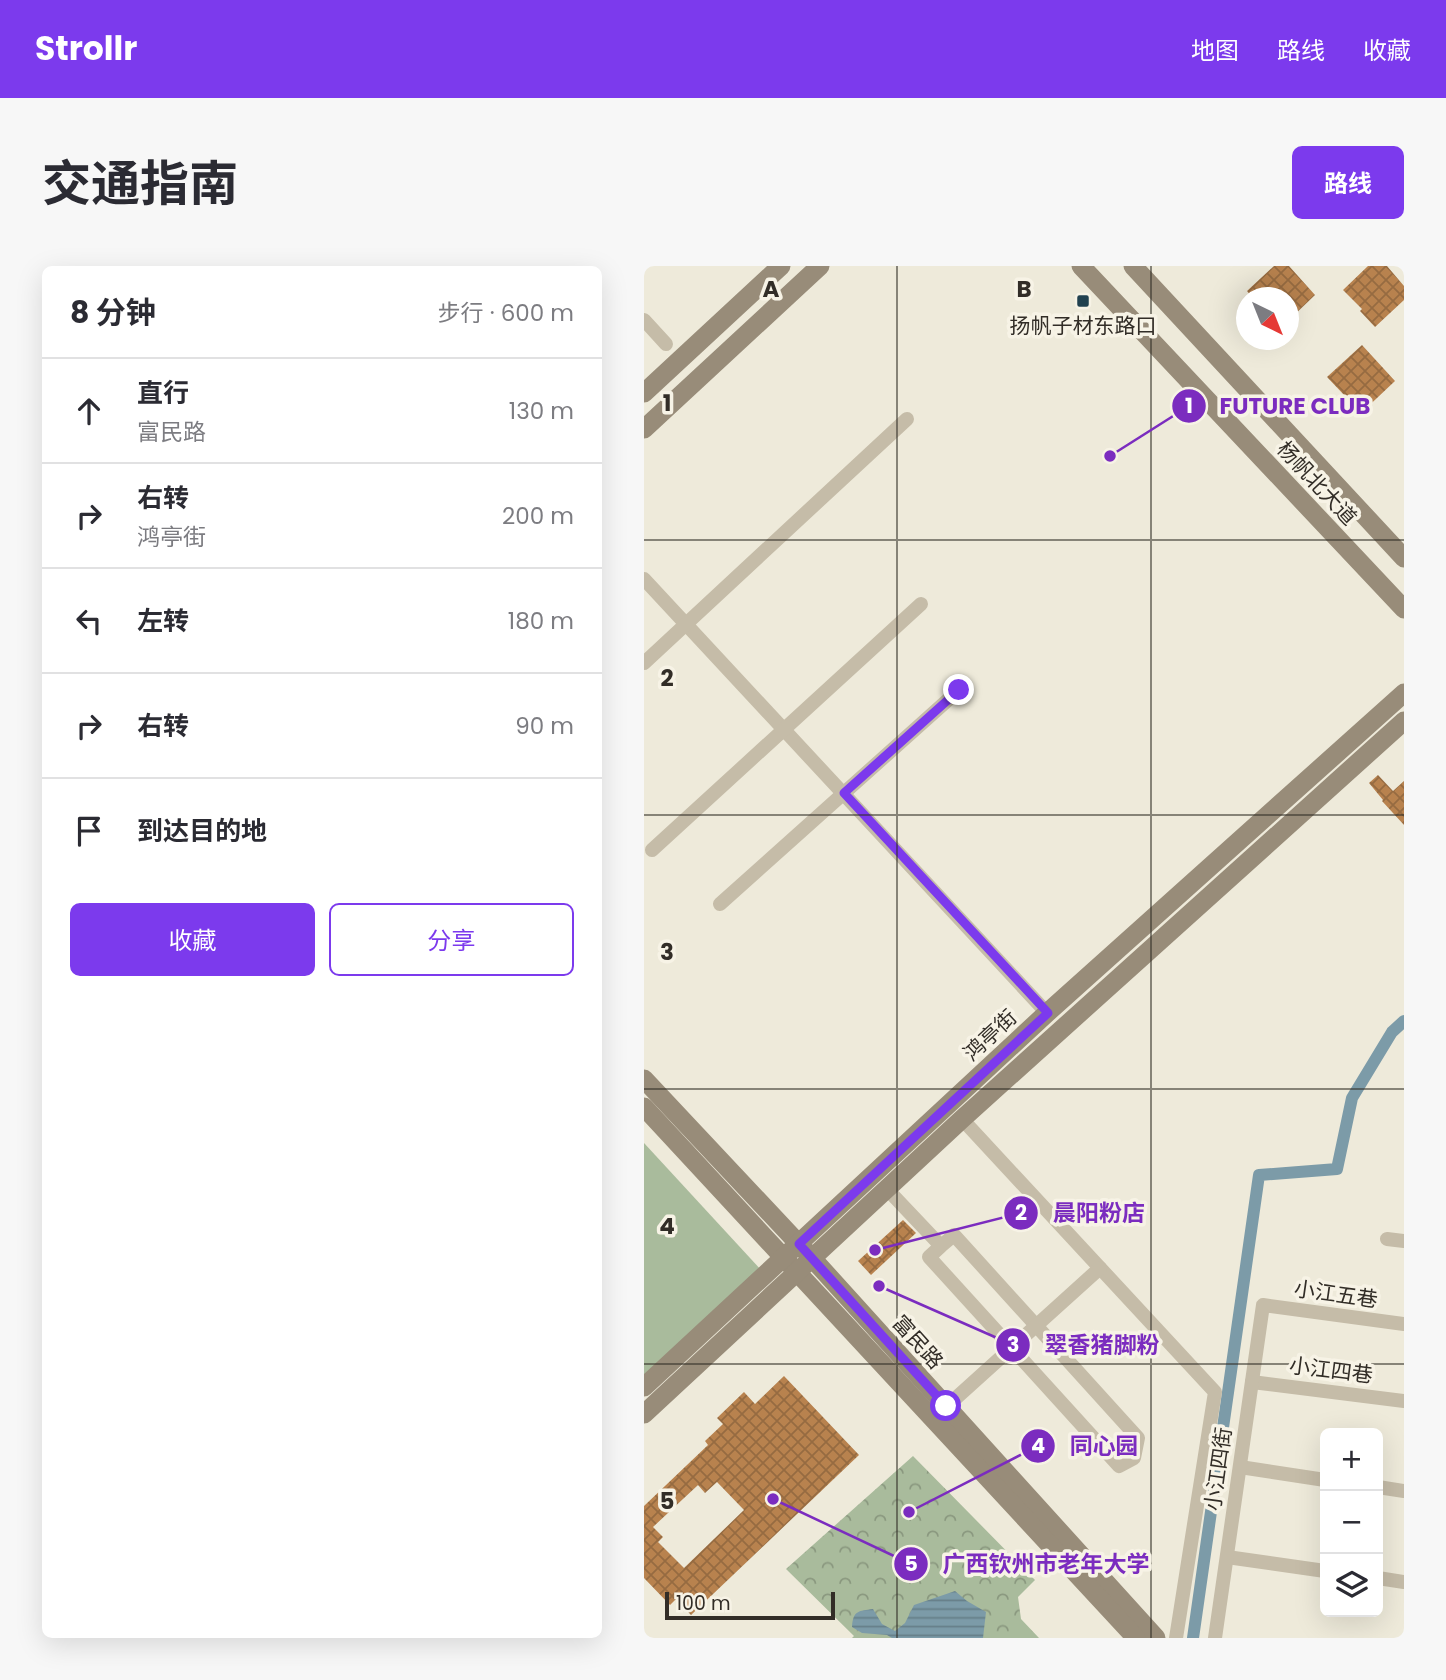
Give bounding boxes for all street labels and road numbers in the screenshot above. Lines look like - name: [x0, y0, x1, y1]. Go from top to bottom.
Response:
- street label: 杨帆北大道: [1271, 435, 1363, 531]
- street label: 鸿亭街: [957, 1003, 1023, 1067]
- street label: 小江五巷: [1292, 1274, 1380, 1314]
- street label: 富民路: [886, 1309, 950, 1375]
- street label: 小江四巷: [1288, 1350, 1374, 1390]
- street label: 小江四街: [1198, 1425, 1238, 1513]

